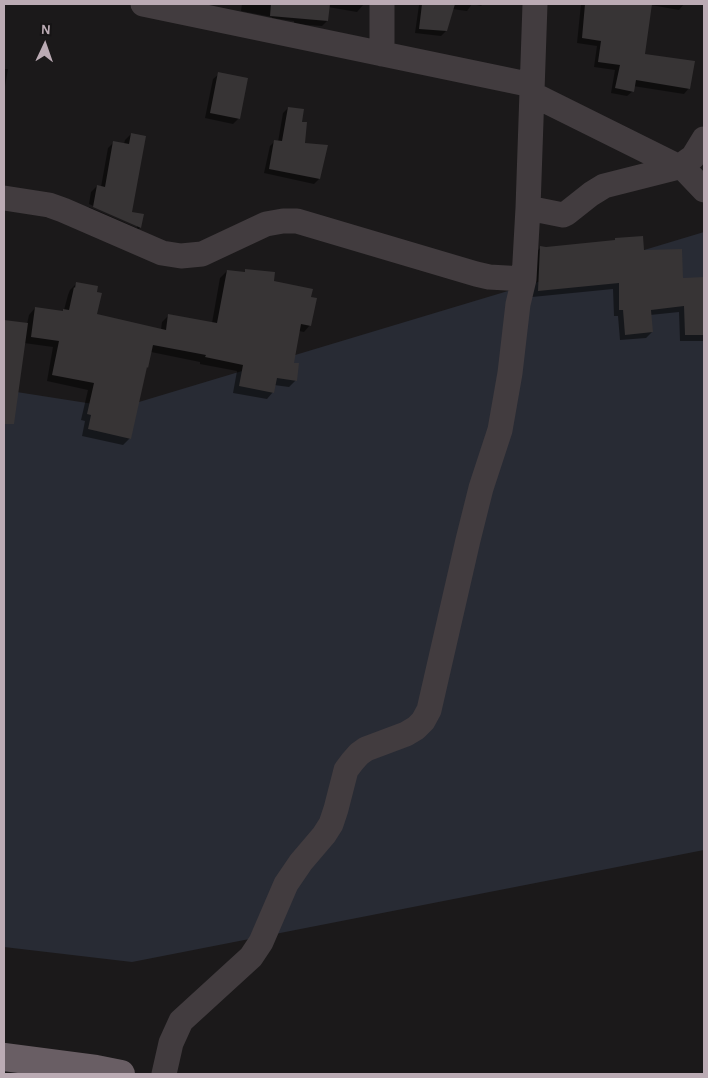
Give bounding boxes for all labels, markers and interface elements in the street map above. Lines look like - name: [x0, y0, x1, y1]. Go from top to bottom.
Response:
- north arrow: [20, 20, 70, 70]
- text: N: [41, 23, 51, 37]

